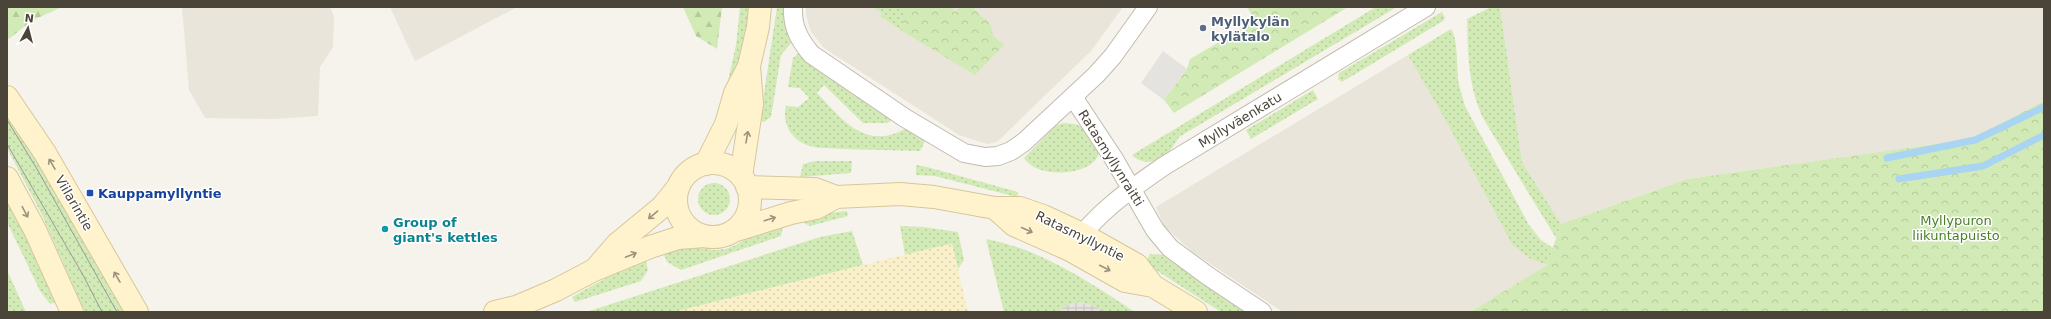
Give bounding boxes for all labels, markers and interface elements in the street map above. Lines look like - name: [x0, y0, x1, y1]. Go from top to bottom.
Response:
- north arrow: [8, 8, 48, 48]
- text: N: [24, 12, 35, 26]
- place label: Myllykylän kylätalo: [1211, 14, 1289, 44]
- marker: Myllykylän kylätalo: [1198, 23, 1208, 33]
- street label: Myllyväenkatu: [1196, 89, 1284, 151]
- street label: Ratasmyllynraitti: [1075, 107, 1147, 209]
- one-way arrow: [743, 131, 751, 144]
- one-way arrow: [47, 158, 55, 170]
- street label: Viilarintie: [52, 173, 96, 233]
- place label: Kauppamyllyntie: [98, 186, 222, 201]
- marker: Kauppamyllyntie: [85, 188, 95, 198]
- one-way arrow: [22, 206, 30, 218]
- street label: Ratasmyllyntie: [1033, 208, 1127, 264]
- one-way arrow: [648, 210, 658, 219]
- park label: Myllypuron liikuntapuisto: [1912, 213, 2000, 243]
- place label: Group of giant's kettles: [393, 215, 498, 245]
- one-way arrow: [763, 215, 776, 222]
- marker: Group of giant's kettles: [380, 224, 390, 234]
- one-way arrow: [1021, 227, 1033, 234]
- one-way arrow: [624, 251, 636, 258]
- one-way arrow: [1098, 265, 1110, 272]
- one-way arrow: [113, 271, 121, 283]

